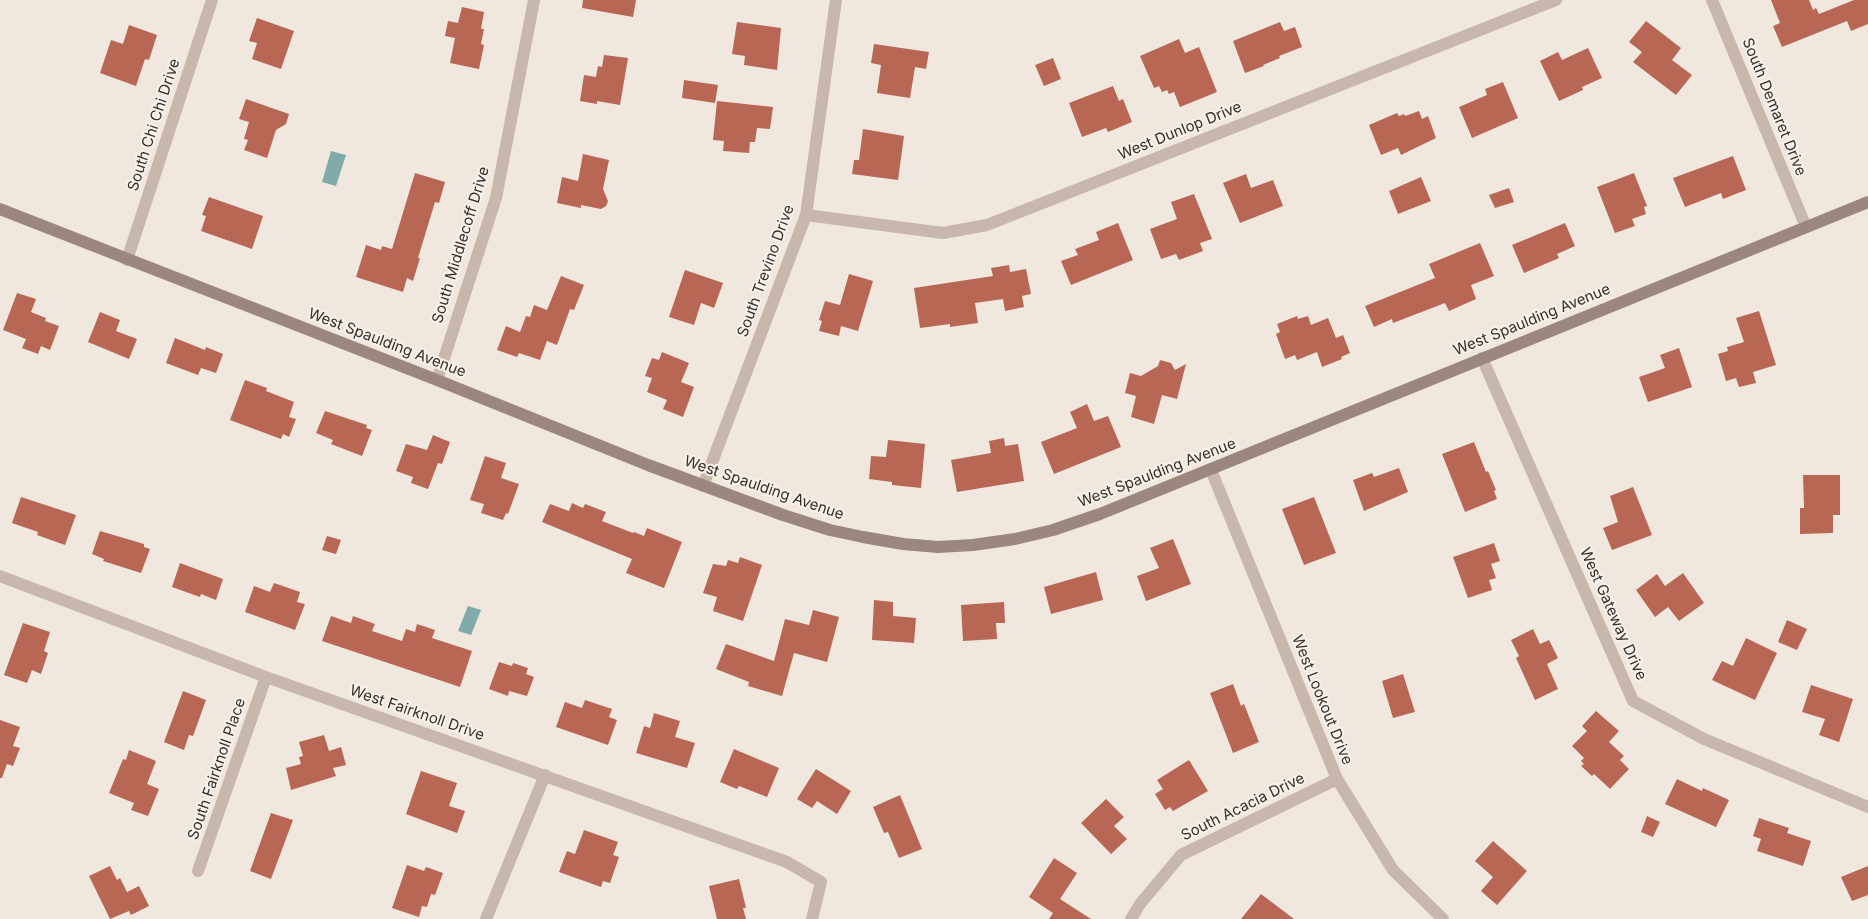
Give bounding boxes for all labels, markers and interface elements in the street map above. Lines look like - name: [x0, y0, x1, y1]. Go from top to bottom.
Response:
- street label: South Demaret Drive: [1738, 35, 1810, 179]
- street label: South Chi Chi Drive: [124, 57, 184, 193]
- street label: West Dunlop Drive: [1116, 98, 1244, 164]
- street label: South Middlecoff Drive: [429, 164, 493, 326]
- street label: South Trevino Drive: [734, 202, 798, 340]
- street label: West Spaulding Avenue: [1451, 280, 1613, 360]
- street label: West Spaulding Avenue: [306, 305, 468, 381]
- street label: West Spaulding Avenue: [1076, 435, 1238, 511]
- street label: West Spaulding Avenue: [682, 452, 846, 524]
- street label: West Gateway Drive: [1576, 545, 1650, 683]
- street label: West Lookout Drive: [1288, 632, 1356, 768]
- street label: West Fairknoll Drive: [347, 682, 487, 744]
- street label: South Fairknoll Place: [184, 696, 250, 842]
- street label: South Acacia Drive: [1178, 769, 1308, 845]

